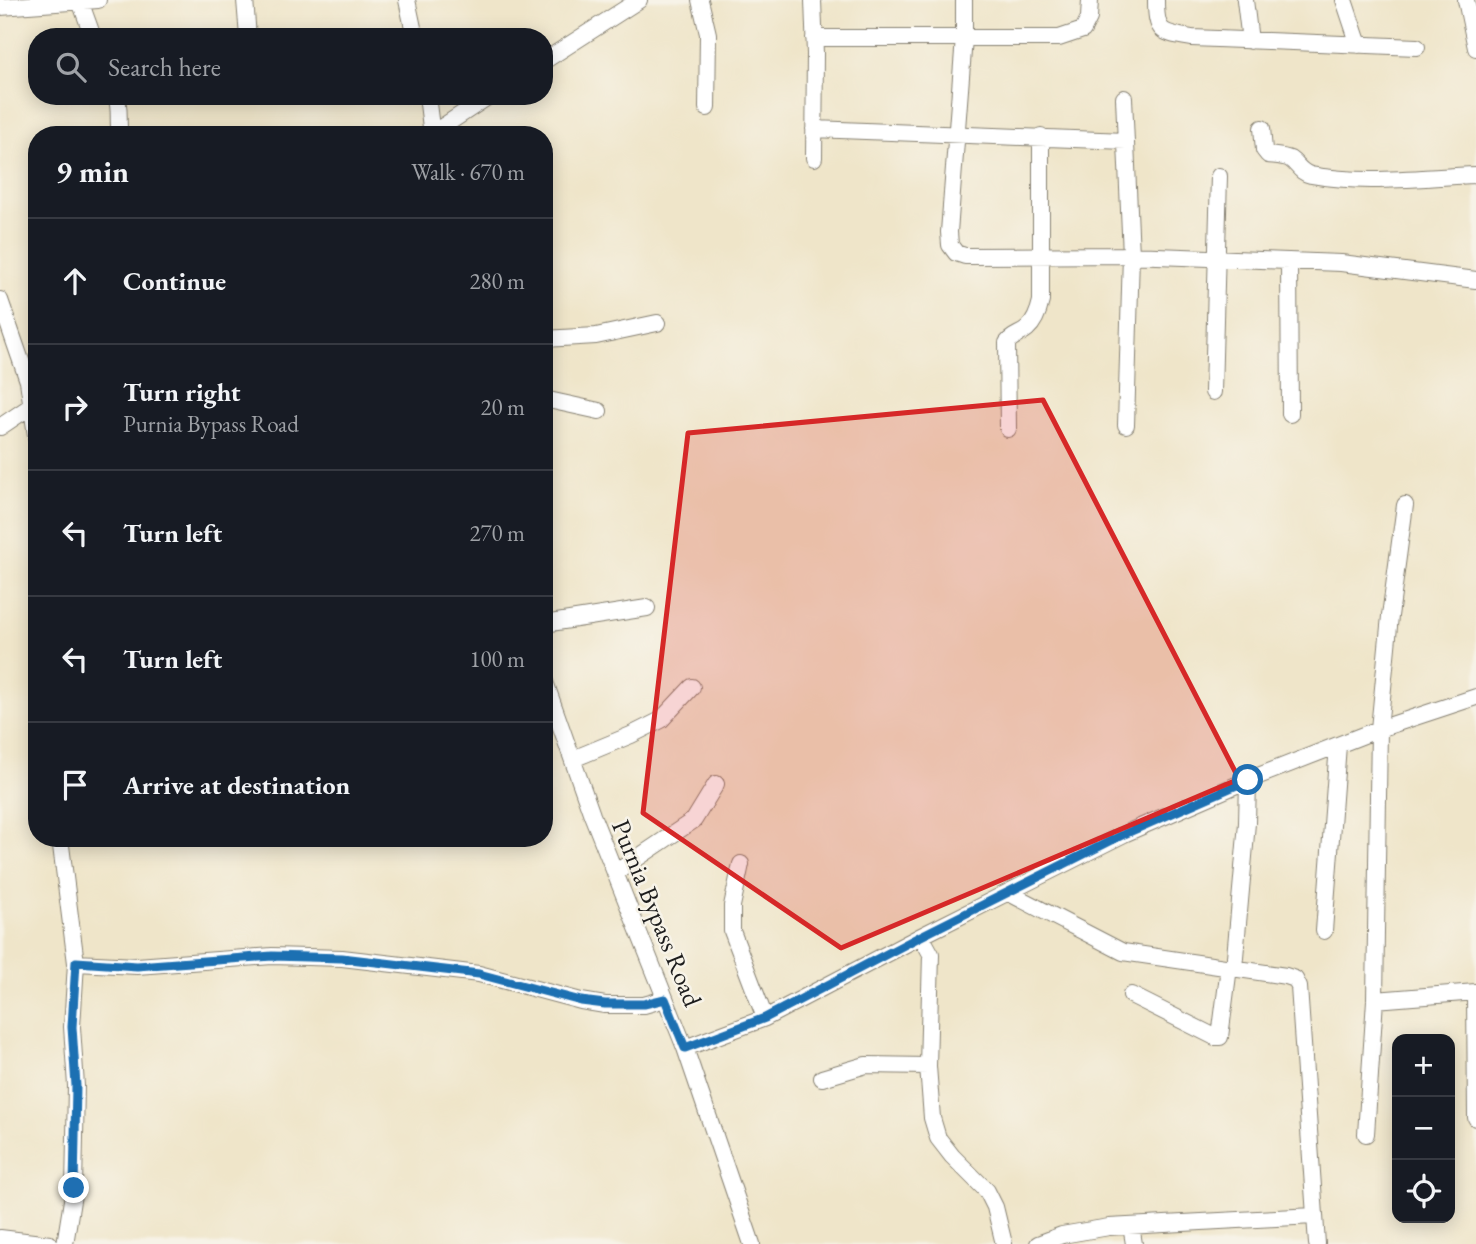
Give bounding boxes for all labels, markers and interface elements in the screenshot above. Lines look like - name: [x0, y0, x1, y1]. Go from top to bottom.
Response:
- search box: [28, 28, 553, 105]
- icon: search: [52, 48, 90, 86]
- text: Search here: [108, 50, 221, 84]
- text: 9 min: [56, 152, 129, 191]
- text: Walk · 670 m: [411, 157, 525, 187]
- icon: ahead: [56, 262, 94, 300]
- text: Continue: [123, 264, 226, 298]
- text: 280 m: [469, 266, 525, 296]
- text: Turn right: [123, 375, 241, 409]
- icon: right: [56, 388, 94, 426]
- text: 20 m: [480, 392, 525, 422]
- text: Purnia Bypass Road: [123, 409, 299, 439]
- icon: left: [56, 514, 94, 552]
- text: Turn left: [123, 516, 222, 550]
- text: 270 m: [469, 518, 525, 548]
- icon: left: [56, 640, 94, 678]
- text: Turn left: [123, 642, 222, 676]
- text: 100 m: [469, 644, 525, 674]
- route start: [1232, 764, 1263, 795]
- icon: arrive: [56, 766, 94, 804]
- text: Arrive at destination: [123, 768, 350, 802]
- street label: Purnia Bypass Road: [604, 814, 710, 1012]
- map controls: [1392, 1034, 1455, 1223]
- button: +: [1392, 1034, 1455, 1097]
- button: −: [1392, 1097, 1455, 1160]
- button: locate: [1392, 1160, 1455, 1223]
- route end: [58, 1172, 89, 1203]

